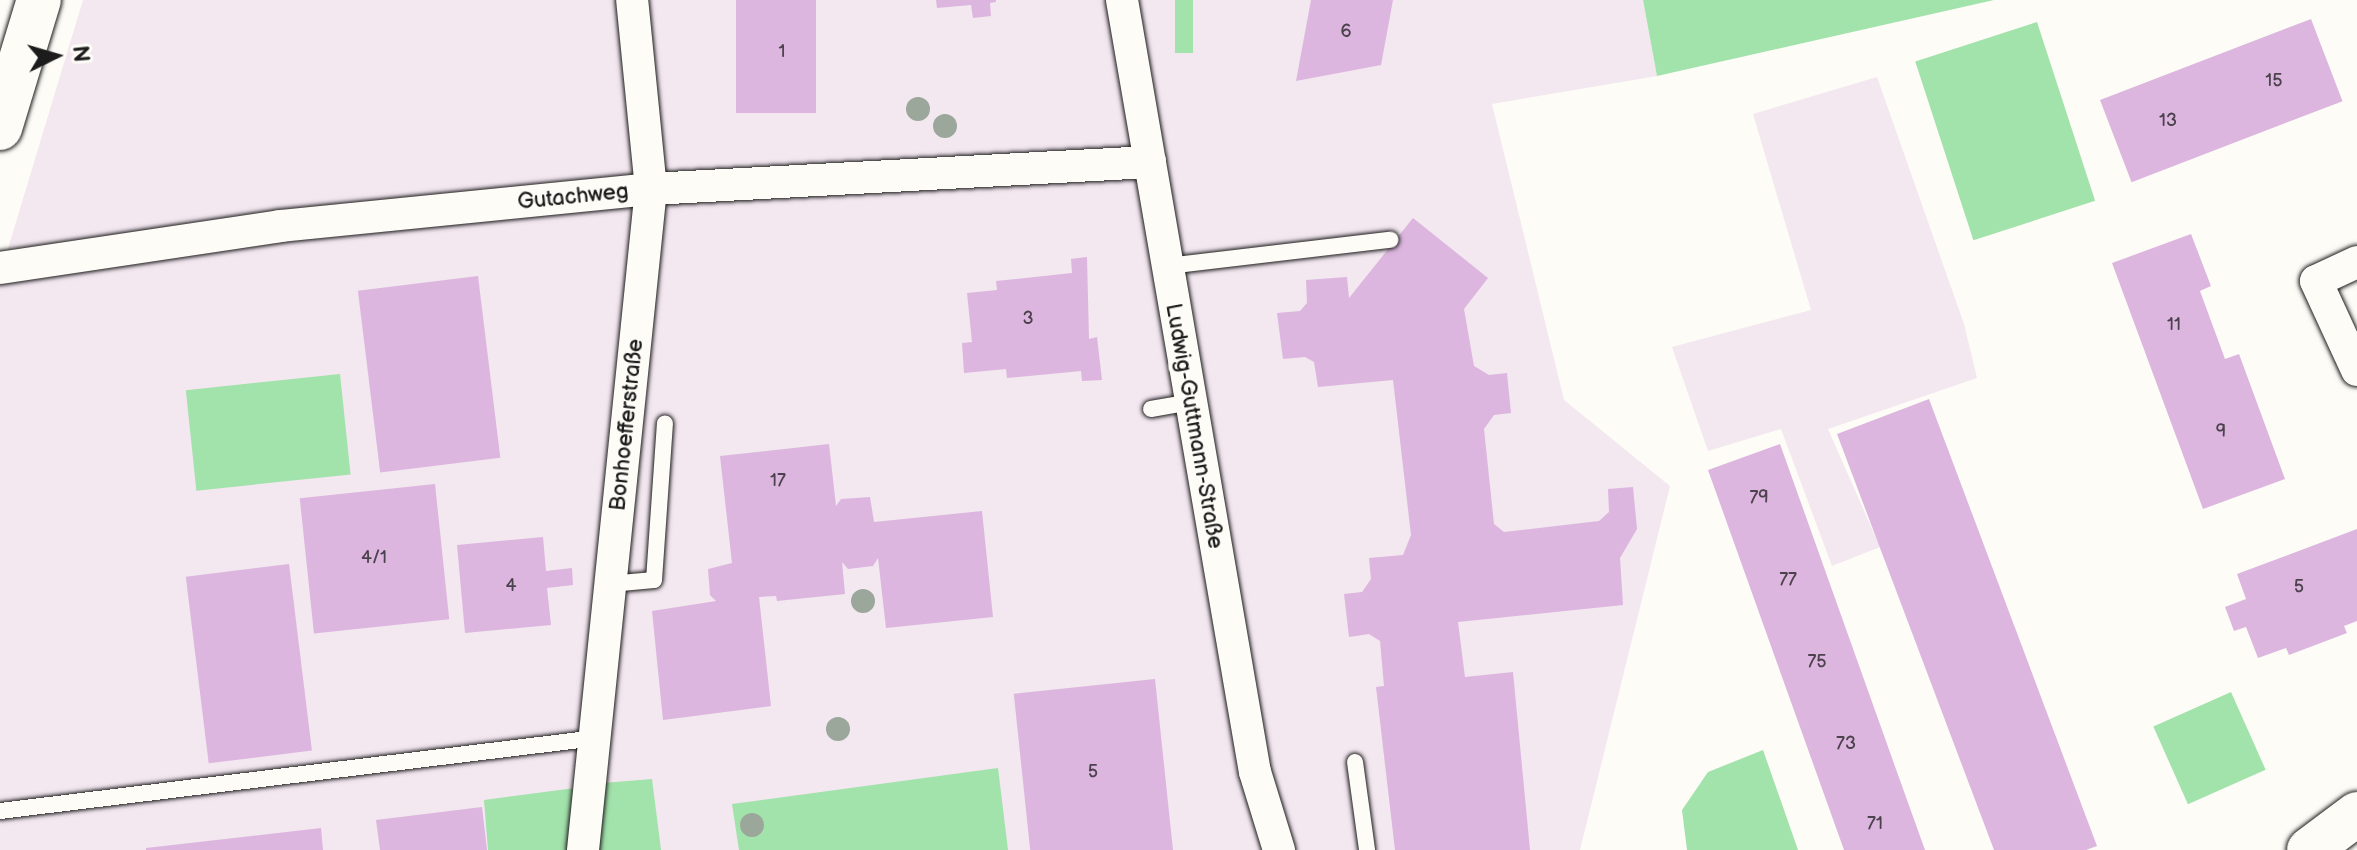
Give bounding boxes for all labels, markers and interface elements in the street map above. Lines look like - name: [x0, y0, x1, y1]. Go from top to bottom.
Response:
- north arrow: [16, 16, 96, 96]
- house number: 6: [1341, 21, 1351, 43]
- house number: 1: [779, 41, 785, 63]
- text: N: [66, 44, 95, 63]
- house number: 15: [2265, 70, 2283, 92]
- house number: 13: [2159, 110, 2177, 132]
- street label: Gutachweg: [516, 178, 630, 216]
- street label: Ludwig-Guttmann-Straße: [1159, 301, 1229, 551]
- house number: 3: [1022, 308, 1034, 330]
- house number: 11: [2167, 314, 2181, 336]
- street label: Bonhoefferstraße: [605, 338, 649, 512]
- house number: 9: [2216, 421, 2226, 443]
- house number: 17: [770, 470, 786, 492]
- house number: 79: [1749, 487, 1769, 509]
- house number: 4/1: [361, 547, 387, 569]
- house number: 77: [1779, 569, 1797, 591]
- house number: 4: [506, 575, 516, 597]
- house number: 5: [2294, 576, 2304, 598]
- house number: 75: [1807, 651, 1827, 673]
- house number: 73: [1836, 733, 1856, 755]
- house number: 5: [1088, 761, 1098, 783]
- house number: 71: [1867, 813, 1883, 835]

